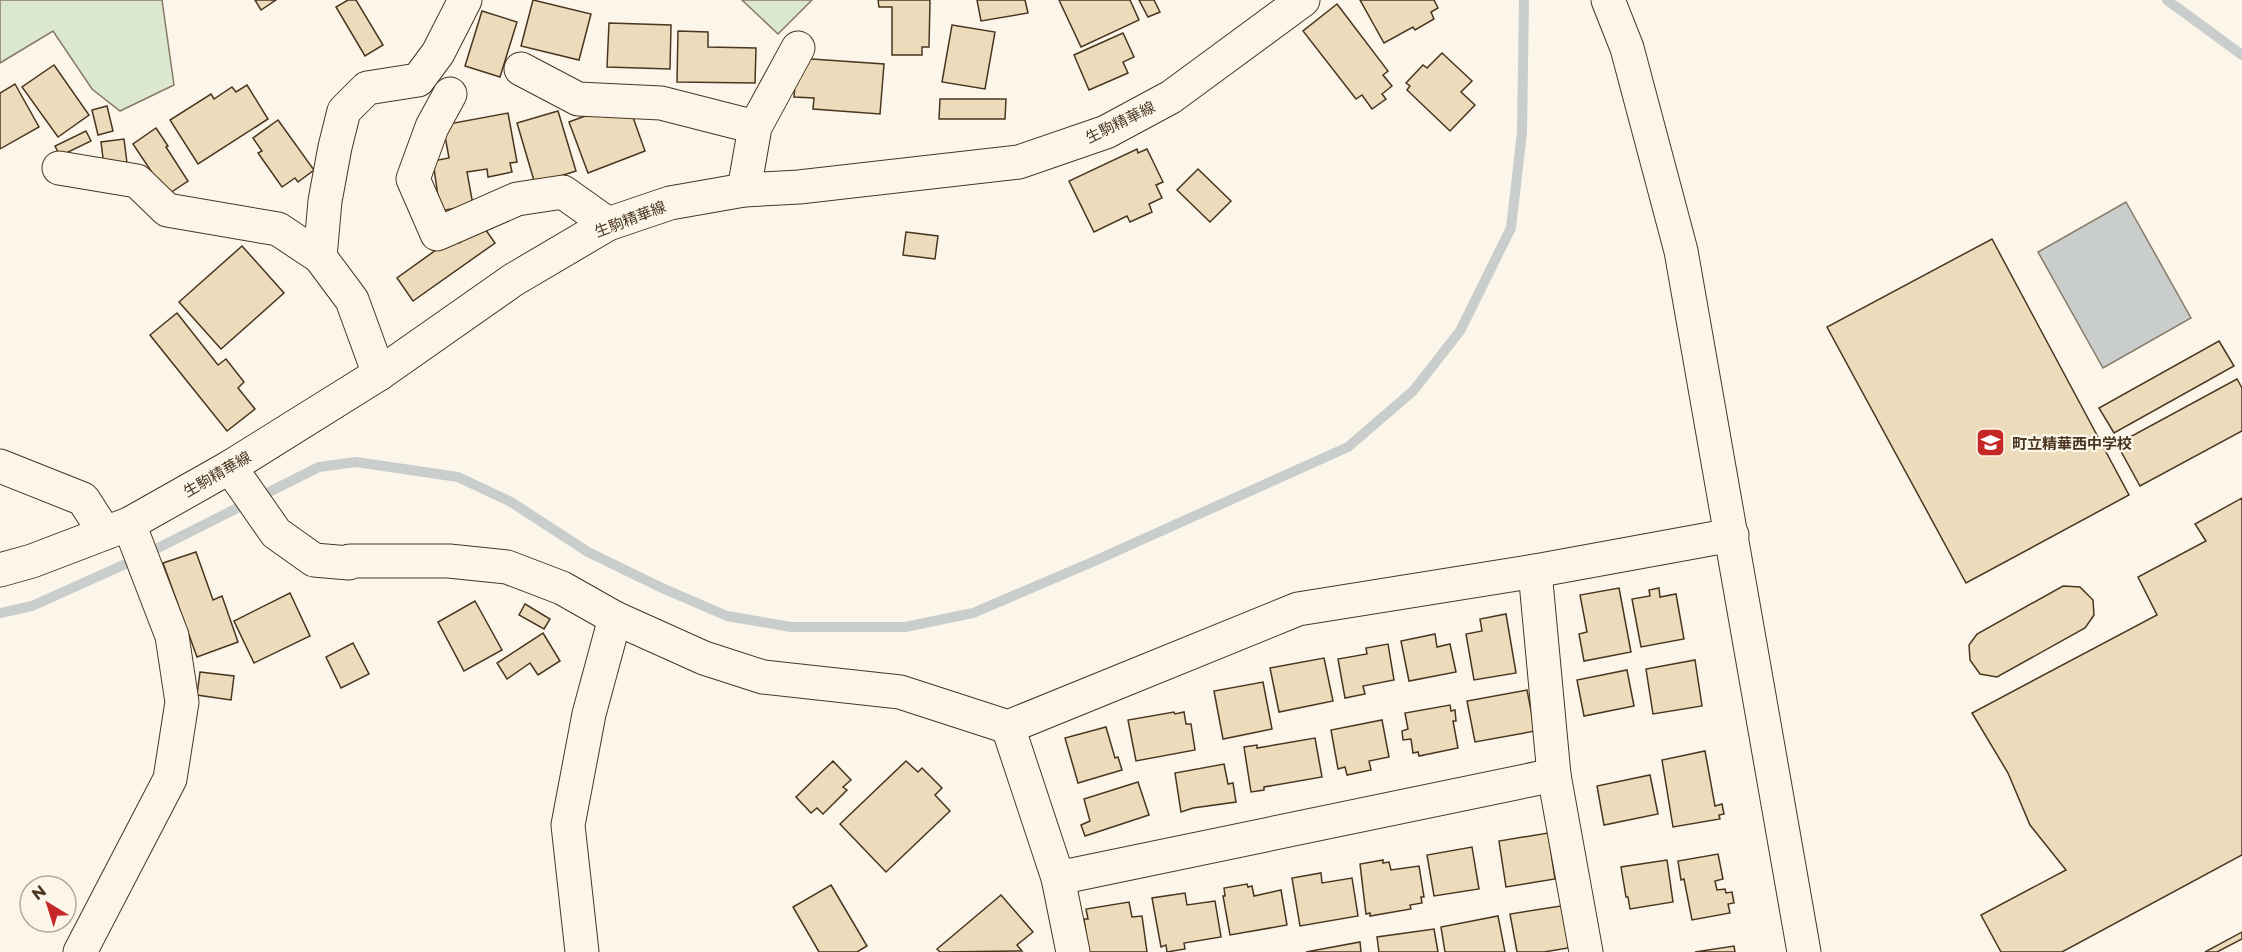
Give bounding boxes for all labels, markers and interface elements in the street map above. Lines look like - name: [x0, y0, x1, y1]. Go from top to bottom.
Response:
- street label: 生駒精華線: [1082, 97, 1158, 147]
- street label: 生駒精華線: [592, 197, 668, 241]
- school or university icon: 町立精華西中学校: [1975, 427, 2007, 459]
- place label: 町立精華西中学校: [2012, 434, 2132, 453]
- street label: 生駒精華線: [180, 447, 254, 501]
- north arrow: [18, 874, 78, 934]
- text: N: [28, 881, 50, 904]

